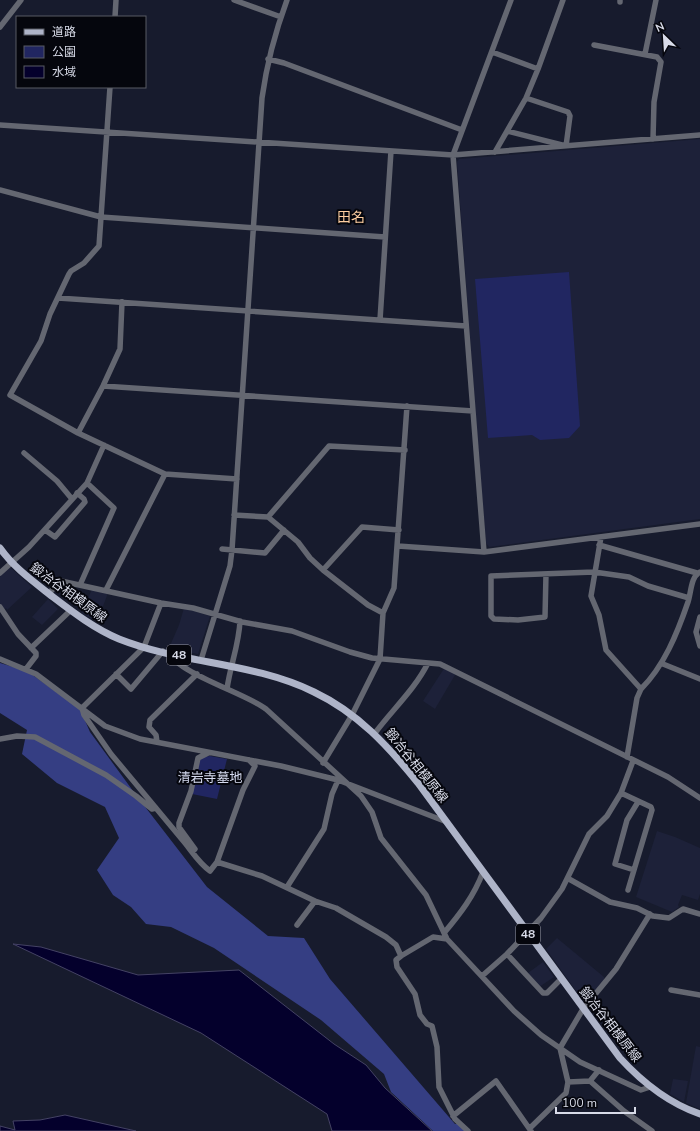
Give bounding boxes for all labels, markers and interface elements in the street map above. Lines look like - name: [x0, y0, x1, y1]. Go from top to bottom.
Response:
- legend: [16, 16, 146, 88]
- north arrow: [644, 16, 684, 56]
- text: N: [653, 19, 667, 36]
- text: 道路: [52, 24, 76, 40]
- text: 公園: [52, 44, 76, 60]
- text: 水域: [52, 64, 76, 80]
- district label: 田名: [337, 208, 365, 227]
- street label: 鍛冶谷相模原線: [26, 559, 111, 627]
- road number: 48: [167, 645, 191, 665]
- street label: 鍛冶谷相模原線: [381, 725, 452, 807]
- park label: 清岩寺墓地: [177, 769, 243, 787]
- road number: 48: [516, 924, 540, 944]
- street label: 鍛冶谷相模原線: [575, 983, 645, 1066]
- scale bar: [556, 1089, 635, 1115]
- text: 100 m: [562, 1095, 597, 1111]

